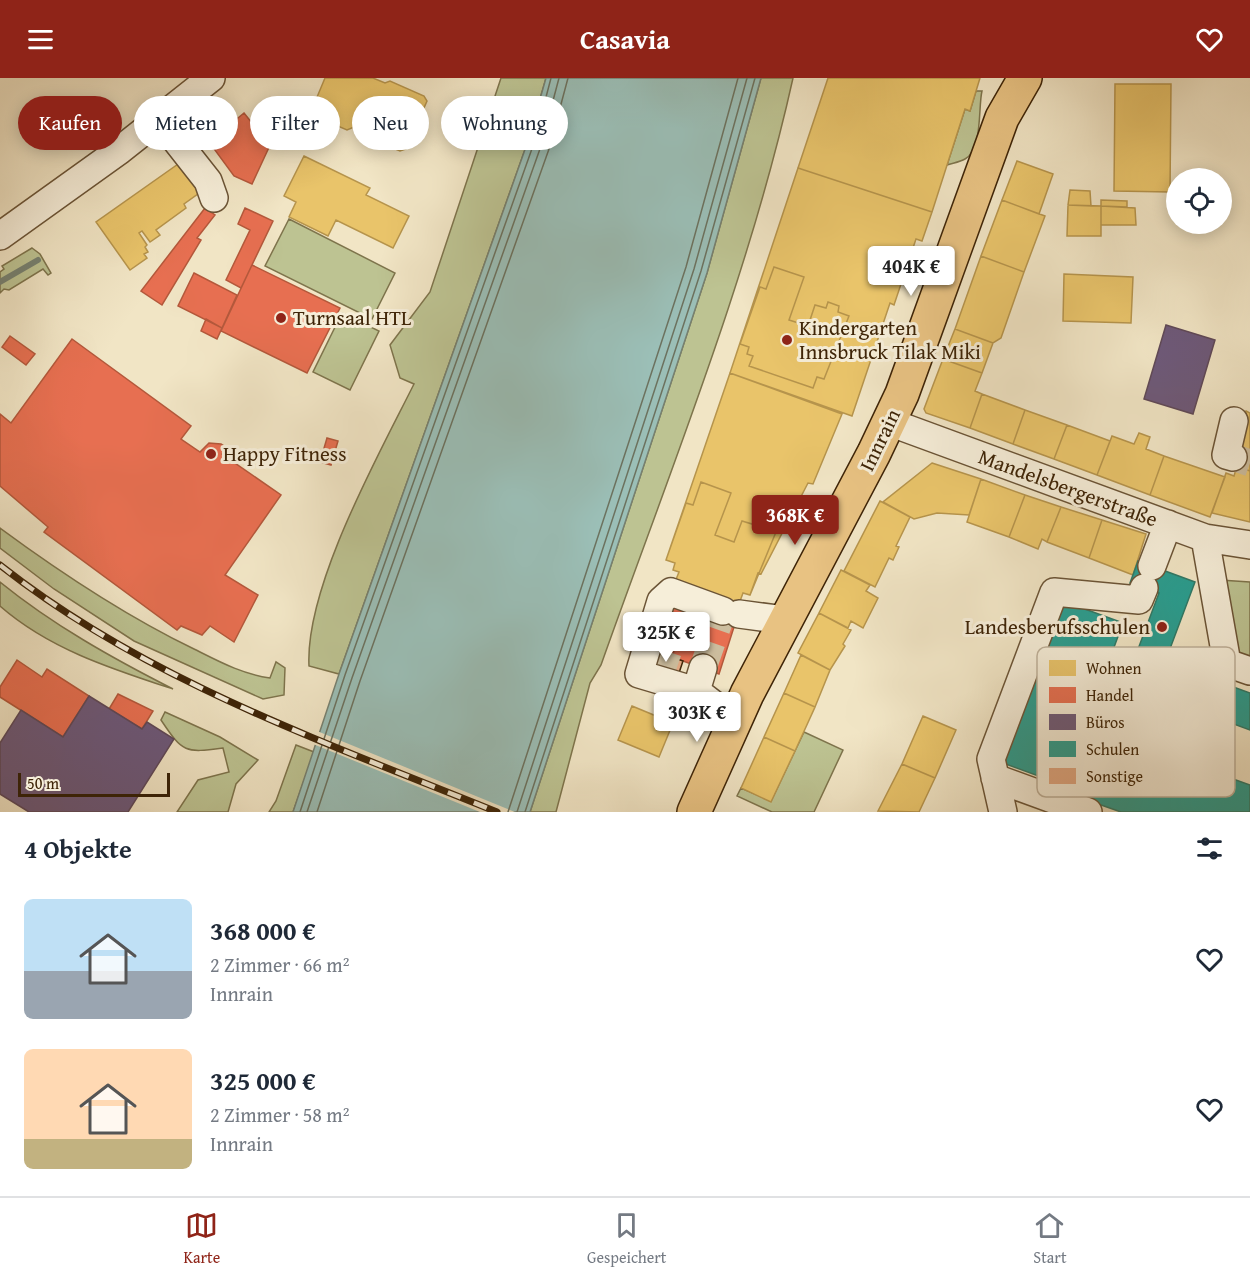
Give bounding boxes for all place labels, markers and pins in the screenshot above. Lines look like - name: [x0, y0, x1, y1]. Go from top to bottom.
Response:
- pin: 404K €: [862, 246, 960, 297]
- place label: Turnsaal HTL: [293, 302, 411, 333]
- marker: Turnsaal HTL: [274, 311, 288, 325]
- place label: Kindergarten Innsbruck Tilak Miki: [799, 312, 981, 367]
- marker: Kindergarten Innsbruck Tilak Miki: [780, 333, 794, 347]
- place label: Happy Fitness: [223, 438, 346, 469]
- marker: Happy Fitness: [204, 447, 218, 461]
- pin: 368K €: [746, 495, 844, 546]
- place label: Landesberufsschulen: [965, 611, 1150, 642]
- pin: 325K €: [617, 612, 715, 663]
- marker: Landesberufsschulen: [1155, 620, 1169, 634]
- pin: 303K €: [648, 692, 746, 743]

